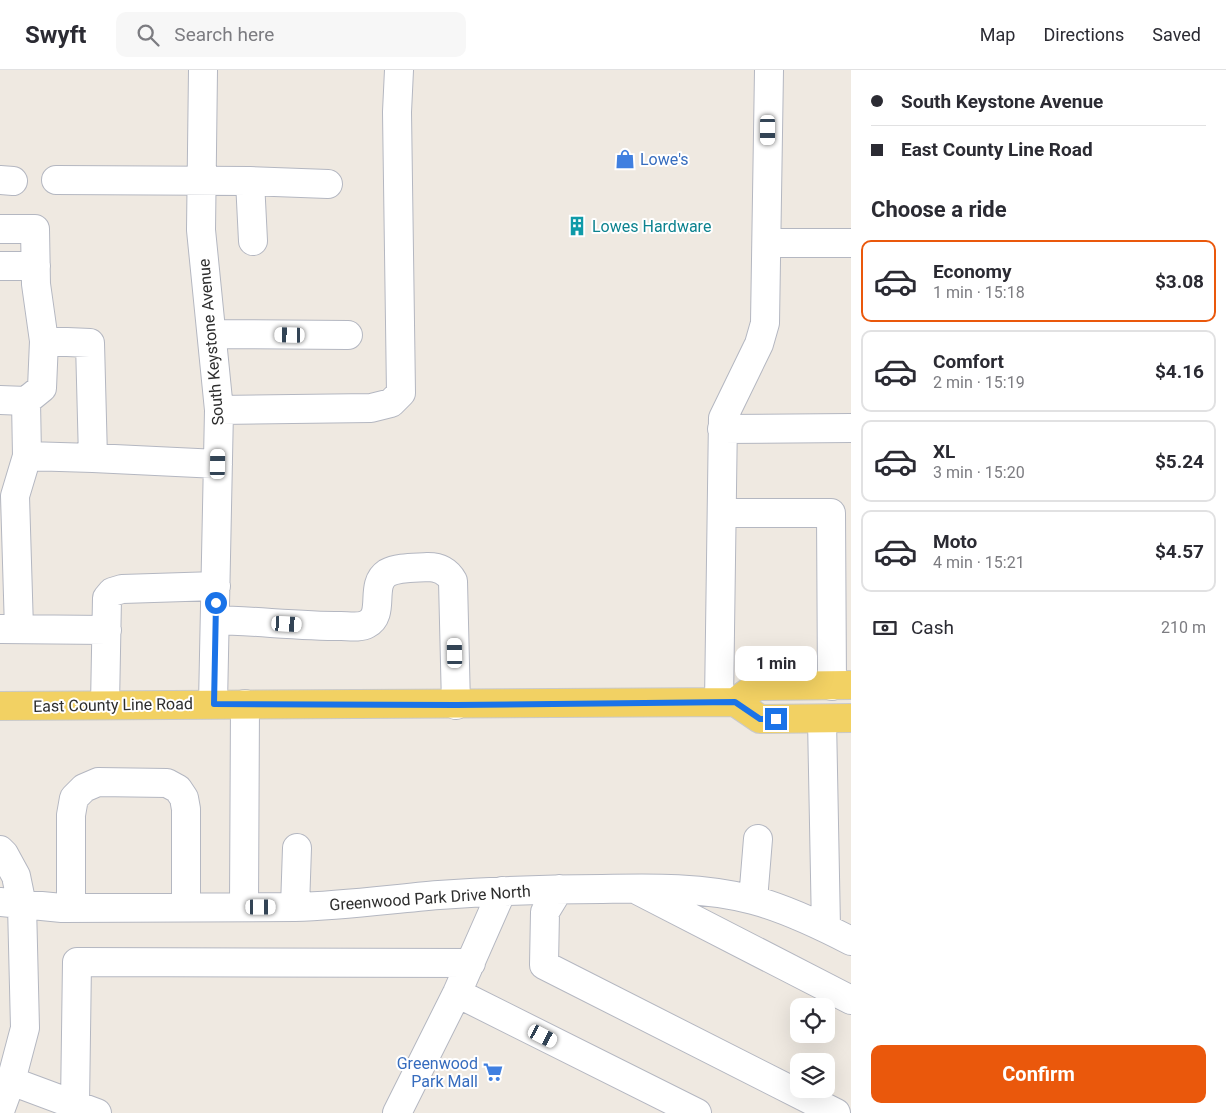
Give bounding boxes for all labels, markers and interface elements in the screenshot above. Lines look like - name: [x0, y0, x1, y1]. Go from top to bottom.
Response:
- search box: [116, 12, 466, 57]
- text: Swyft: [25, 21, 86, 49]
- icon: search: [134, 21, 162, 49]
- text: Search here: [174, 23, 274, 46]
- text: Map: [980, 24, 1015, 45]
- text: Directions: [1043, 24, 1124, 45]
- text: Saved: [1152, 24, 1201, 45]
- text: South Keystone Avenue: [901, 90, 1103, 113]
- car: [760, 115, 775, 145]
- text: East County Line Road: [901, 138, 1093, 161]
- shop icon: Lowe's: [614, 148, 636, 170]
- place label: Lowe's: [640, 150, 689, 169]
- text: Choose a ride: [871, 197, 1007, 222]
- building icon: Lowes Hardware: [566, 215, 588, 237]
- place label: Lowes Hardware: [592, 217, 711, 236]
- street label: South Keystone Avenue: [194, 258, 228, 426]
- icon: car: [873, 259, 918, 304]
- text: Economy: [933, 260, 1012, 283]
- text: $3.08: [1155, 270, 1204, 293]
- text: 1 min · 15:18: [933, 283, 1025, 302]
- car: [274, 327, 305, 343]
- icon: car: [873, 349, 918, 394]
- text: Comfort: [933, 350, 1004, 373]
- text: $4.16: [1155, 360, 1204, 383]
- text: 2 min · 15:19: [933, 373, 1025, 392]
- icon: car: [873, 439, 918, 484]
- text: XL: [933, 440, 955, 463]
- car: [210, 449, 225, 479]
- text: $5.24: [1155, 450, 1204, 473]
- text: 3 min · 15:20: [933, 463, 1025, 482]
- icon: car: [873, 529, 918, 574]
- text: Moto: [933, 530, 977, 553]
- text: $4.57: [1155, 540, 1204, 563]
- text: 4 min · 15:21: [933, 553, 1025, 572]
- route start: [205, 592, 227, 614]
- icon: cash: [871, 614, 899, 642]
- car: [271, 616, 302, 632]
- text: Cash: [911, 616, 954, 639]
- text: 210 m: [1161, 618, 1206, 637]
- car: [447, 638, 462, 668]
- callout: 1 min: [735, 646, 817, 682]
- text: 1 min: [756, 654, 796, 673]
- street label: East County Line Road: [33, 694, 193, 716]
- route end: [765, 708, 787, 730]
- street label: Greenwood Park Drive North: [329, 881, 531, 915]
- car: [246, 900, 276, 915]
- map controls: [790, 998, 835, 1098]
- button: locate: [790, 998, 835, 1043]
- car: [526, 1023, 559, 1049]
- button: Confirm: [871, 1045, 1206, 1103]
- button: layers: [790, 1053, 835, 1098]
- place label: Greenwood Park Mall: [397, 1054, 478, 1091]
- supermarket icon: Greenwood Park Mall: [482, 1061, 504, 1083]

